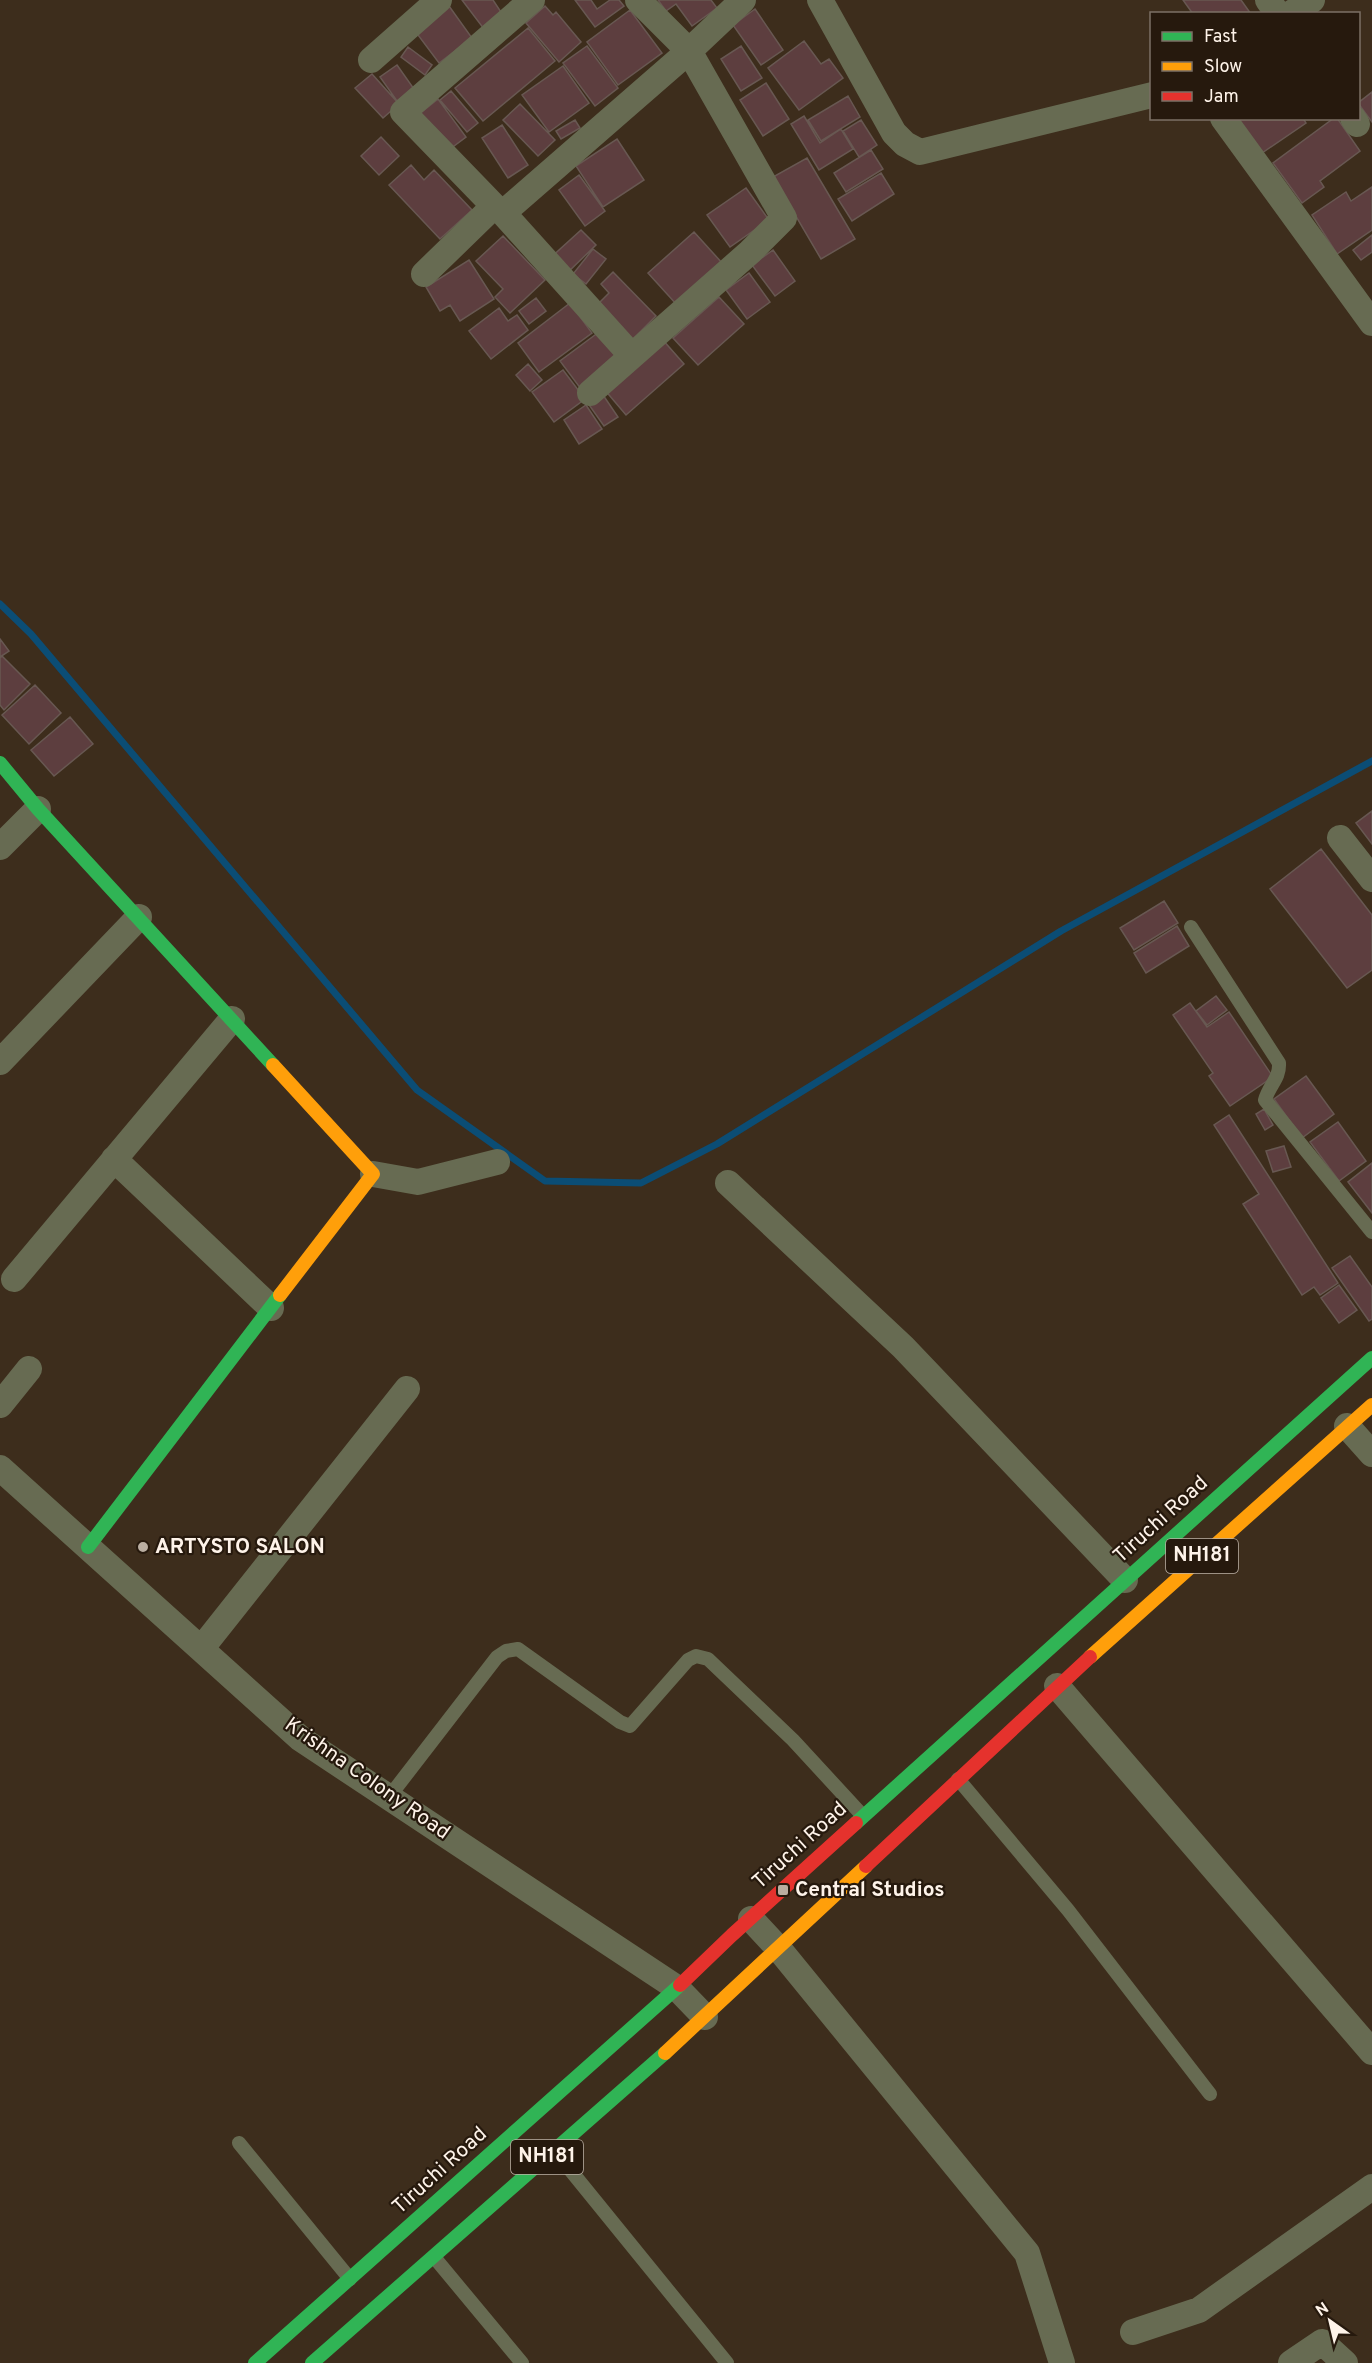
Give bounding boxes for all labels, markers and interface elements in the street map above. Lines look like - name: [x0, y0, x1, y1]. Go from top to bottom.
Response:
- legend: [1150, 12, 1360, 120]
- text: Fast: [1204, 26, 1237, 49]
- text: Slow: [1204, 56, 1242, 79]
- text: Jam: [1204, 86, 1239, 109]
- street label: Tiruchi Road: [1108, 1470, 1214, 1570]
- place label: ARTYSTO SALON: [155, 1534, 325, 1561]
- road number: NH181: [1166, 1539, 1238, 1573]
- marker: ARTYSTO SALON: [136, 1540, 150, 1554]
- street label: Krishna Colony Road: [279, 1712, 455, 1846]
- street label: Tiruchi Road: [747, 1796, 853, 1896]
- place label: Central Studios: [795, 1877, 945, 1904]
- marker: Central Studios: [776, 1883, 790, 1897]
- street label: Tiruchi Road: [387, 2121, 493, 2221]
- road number: NH181: [511, 2140, 583, 2174]
- north arrow: [1300, 2291, 1360, 2351]
- text: N: [1312, 2299, 1333, 2322]

